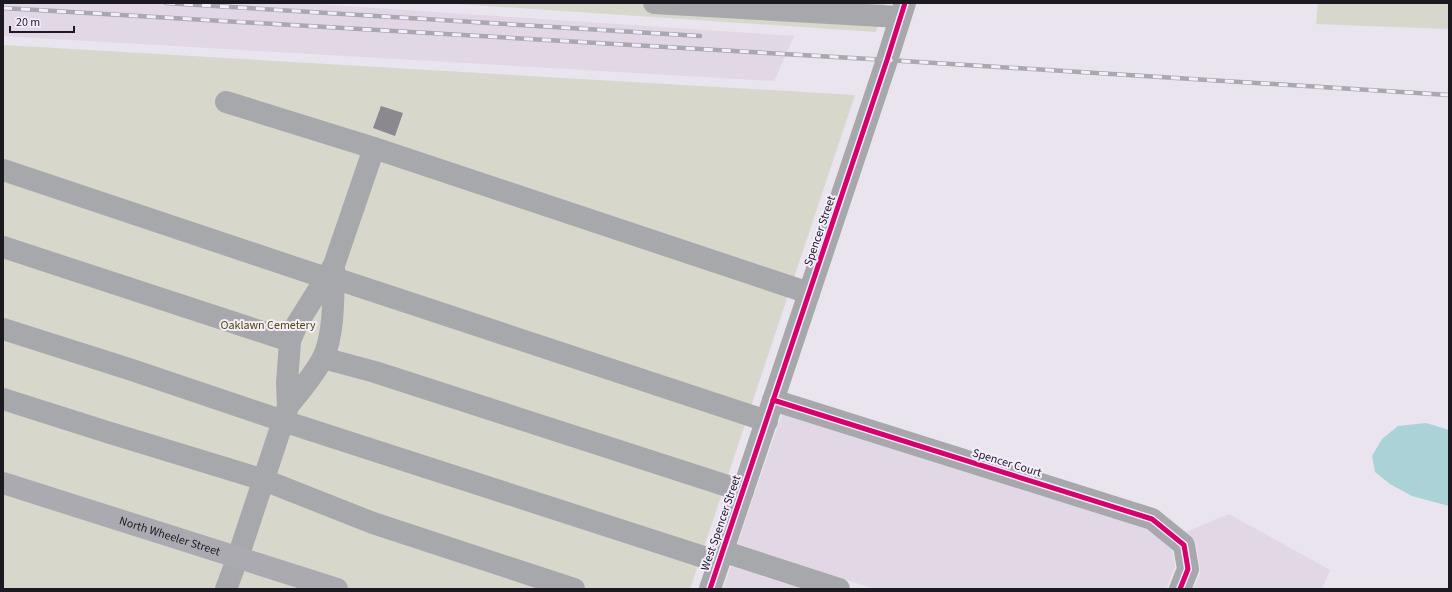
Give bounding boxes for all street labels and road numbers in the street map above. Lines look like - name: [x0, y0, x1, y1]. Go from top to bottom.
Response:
- street label: Spencer Street: [800, 194, 840, 268]
- street label: Spencer Court: [970, 444, 1044, 482]
- street label: West Spencer Street: [697, 473, 745, 573]
- street label: North Wheeler Street: [117, 512, 222, 560]

